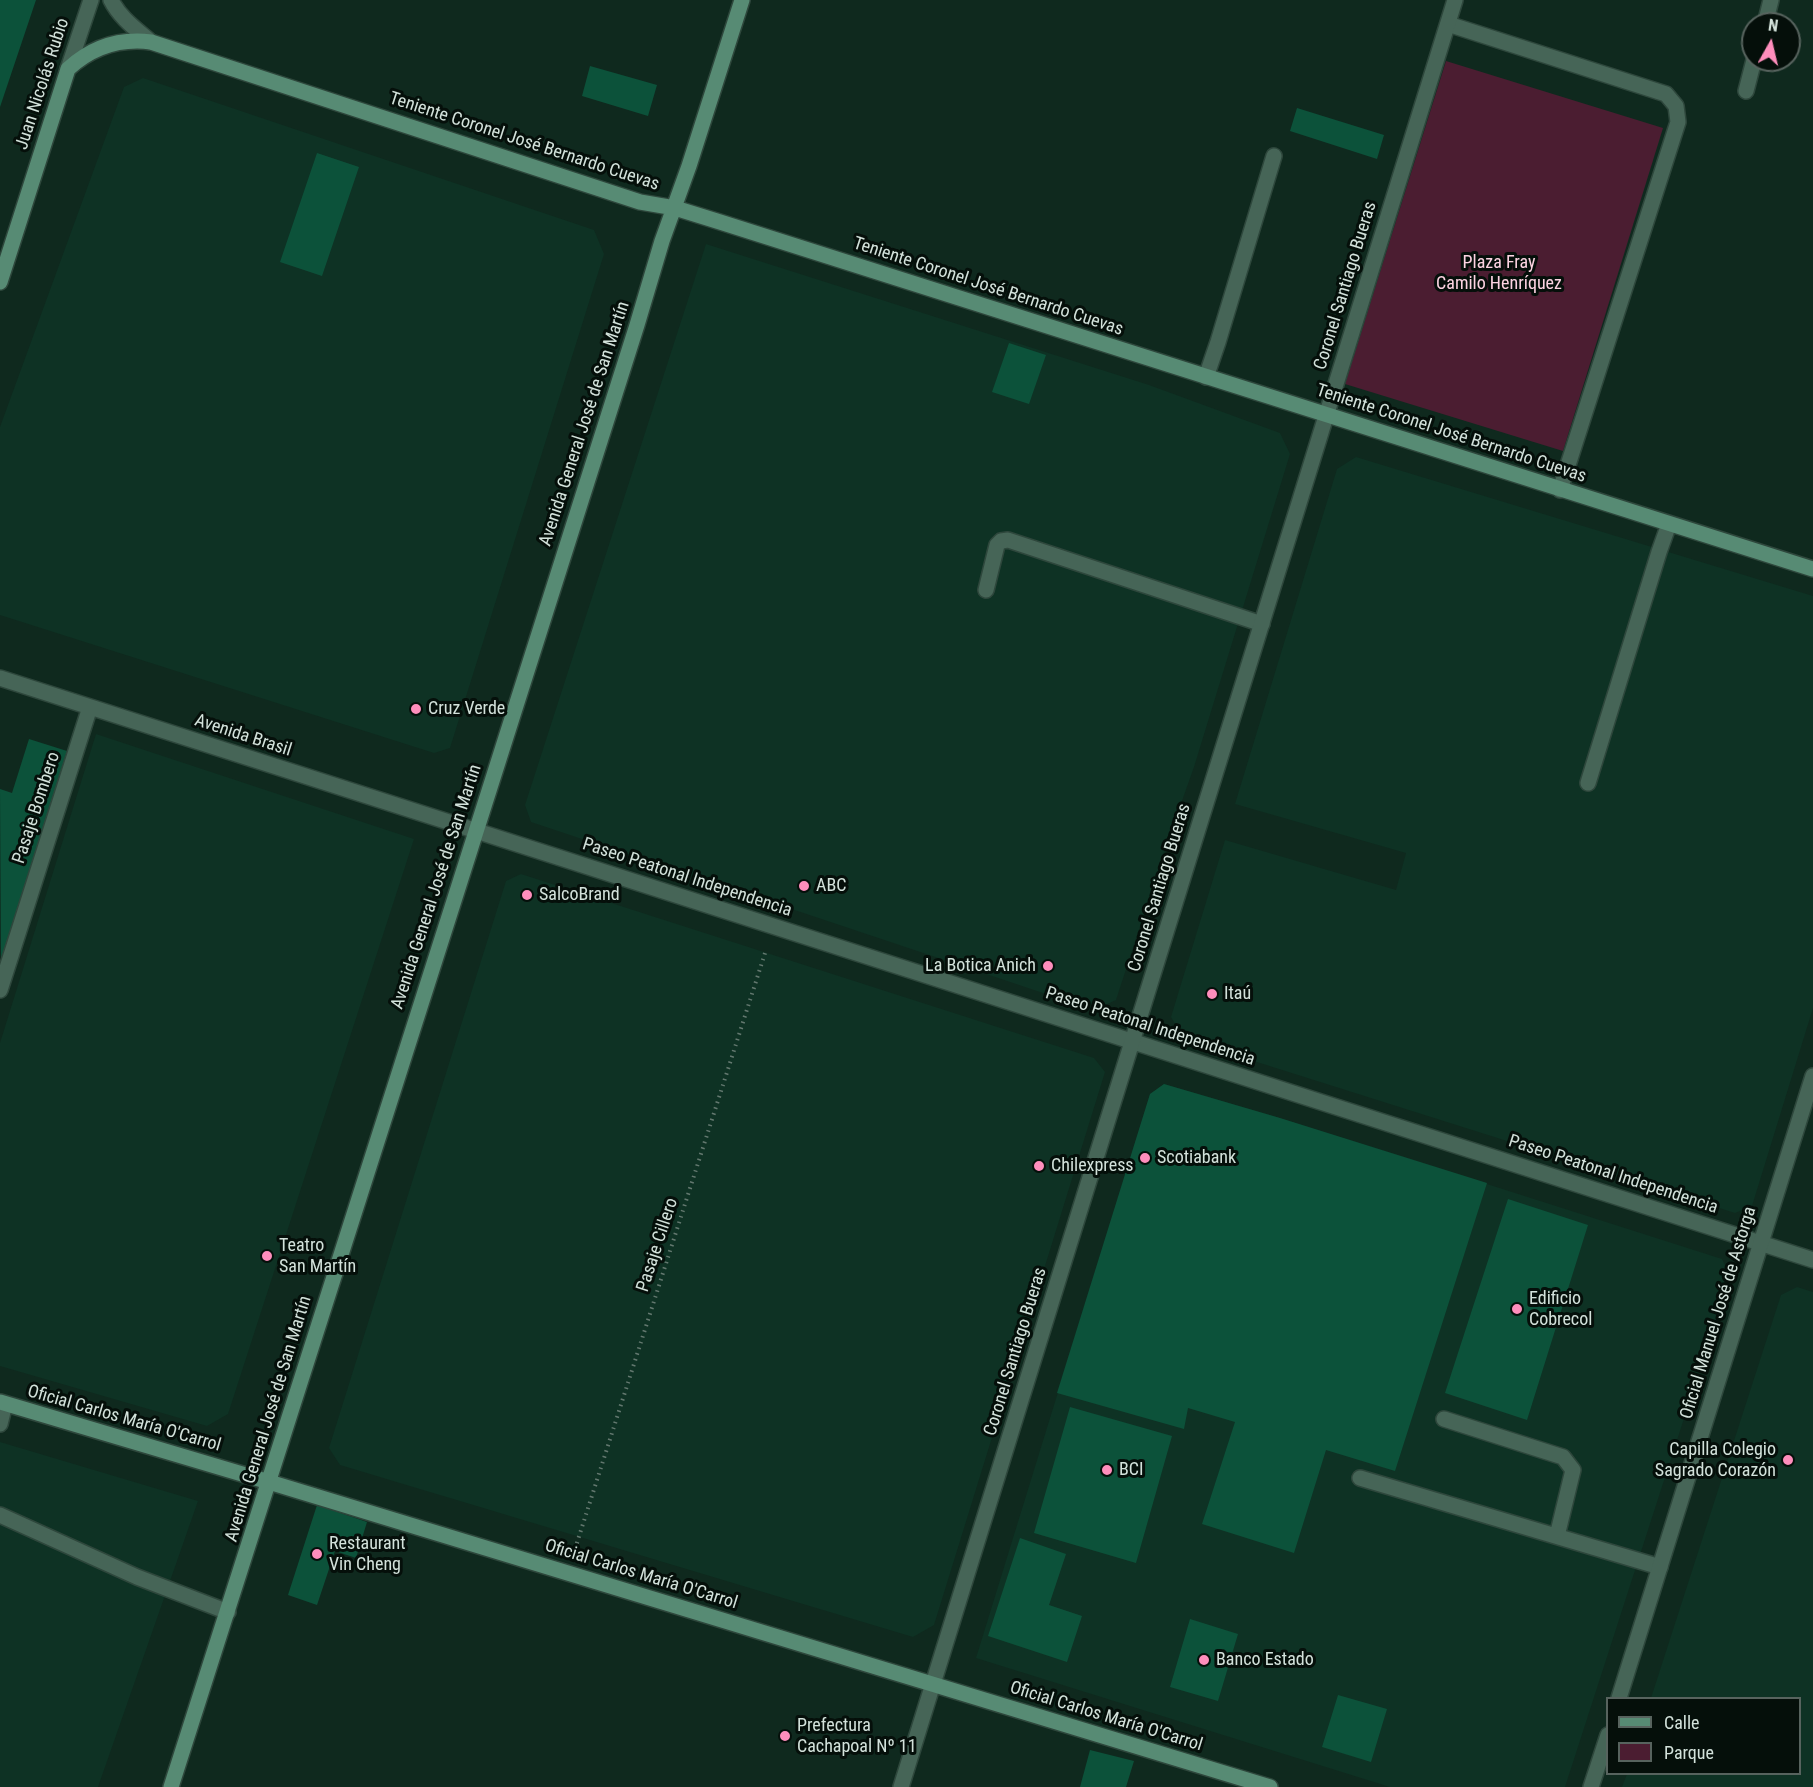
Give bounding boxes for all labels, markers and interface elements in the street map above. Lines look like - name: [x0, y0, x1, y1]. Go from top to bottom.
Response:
- north arrow: [1741, 12, 1801, 72]
- street label: Juan Nicolás Rubio: [12, 16, 74, 152]
- text: N: [1767, 16, 1779, 36]
- street label: Teniente Coronel José Bernardo Cuevas: [386, 88, 662, 196]
- street label: Coronel Santiago Bueras: [1310, 199, 1382, 373]
- street label: Teniente Coronel José Bernardo Cuevas: [850, 233, 1126, 341]
- park label: Plaza Fray Camilo Henríquez: [1436, 252, 1562, 294]
- street label: Avenida General José de San Martín: [535, 299, 635, 549]
- street label: Teniente Coronel José Bernardo Cuevas: [1313, 380, 1589, 488]
- place label: Cruz Verde: [428, 698, 505, 720]
- marker: Cruz Verde: [409, 702, 423, 716]
- street label: Avenida Brasil: [192, 710, 294, 762]
- street label: Pasaje Bombero: [9, 749, 65, 867]
- street label: Avenida General José de San Martín: [387, 762, 487, 1012]
- street label: Coronel Santiago Bueras: [1124, 801, 1196, 975]
- street label: Paseo Peatonal Independencia: [580, 834, 794, 922]
- place label: ABC: [816, 875, 846, 897]
- marker: ABC: [797, 879, 811, 893]
- place label: SalcoBrand: [539, 884, 620, 906]
- marker: SalcoBrand: [520, 888, 534, 902]
- place label: La Botica Anich: [925, 955, 1036, 977]
- marker: La Botica Anich: [1041, 959, 1055, 973]
- street label: Paseo Peatonal Independencia: [1043, 983, 1257, 1071]
- place label: Itaú: [1224, 983, 1251, 1005]
- marker: Itaú: [1205, 987, 1219, 1001]
- street label: Paseo Peatonal Independencia: [1506, 1131, 1720, 1219]
- place label: Scotiabank: [1157, 1147, 1236, 1169]
- marker: Scotiabank: [1138, 1151, 1152, 1165]
- place label: Chilexpress: [1051, 1155, 1134, 1177]
- marker: Chilexpress: [1032, 1159, 1046, 1173]
- street label: Pasaje Cillero: [633, 1195, 683, 1295]
- street label: Oficial Manuel José de Astorga: [1676, 1204, 1762, 1422]
- place label: Teatro San Martín: [279, 1235, 356, 1278]
- marker: Teatro San Martín: [260, 1249, 274, 1263]
- street label: Coronel Santiago Bueras: [980, 1265, 1052, 1439]
- place label: Edificio Cobrecol: [1529, 1288, 1592, 1330]
- street label: Avenida General José de San Martín: [221, 1293, 317, 1545]
- marker: Edificio Cobrecol: [1510, 1302, 1524, 1316]
- street label: Oficial Carlos María O'Carrol: [25, 1381, 223, 1457]
- place label: Capilla Colegio Sagrado Corazón: [1655, 1439, 1776, 1482]
- marker: Capilla Colegio Sagrado Corazón: [1781, 1453, 1795, 1467]
- place label: BCI: [1119, 1459, 1144, 1481]
- marker: BCI: [1100, 1463, 1114, 1477]
- place label: Restaurant Vin Cheng: [329, 1533, 406, 1576]
- street label: Oficial Carlos María O'Carrol: [542, 1535, 740, 1615]
- marker: Restaurant Vin Cheng: [310, 1547, 324, 1561]
- place label: Banco Estado: [1216, 1649, 1314, 1671]
- marker: Banco Estado: [1197, 1653, 1211, 1667]
- street label: Oficial Carlos María O'Carrol: [1007, 1677, 1205, 1757]
- legend: [1606, 1697, 1801, 1775]
- text: Calle: [1664, 1712, 1700, 1733]
- place label: Prefectura Cachapoal Nº 11: [797, 1715, 917, 1758]
- marker: Prefectura Cachapoal Nº 11: [778, 1729, 792, 1743]
- text: Parque: [1664, 1742, 1714, 1763]

